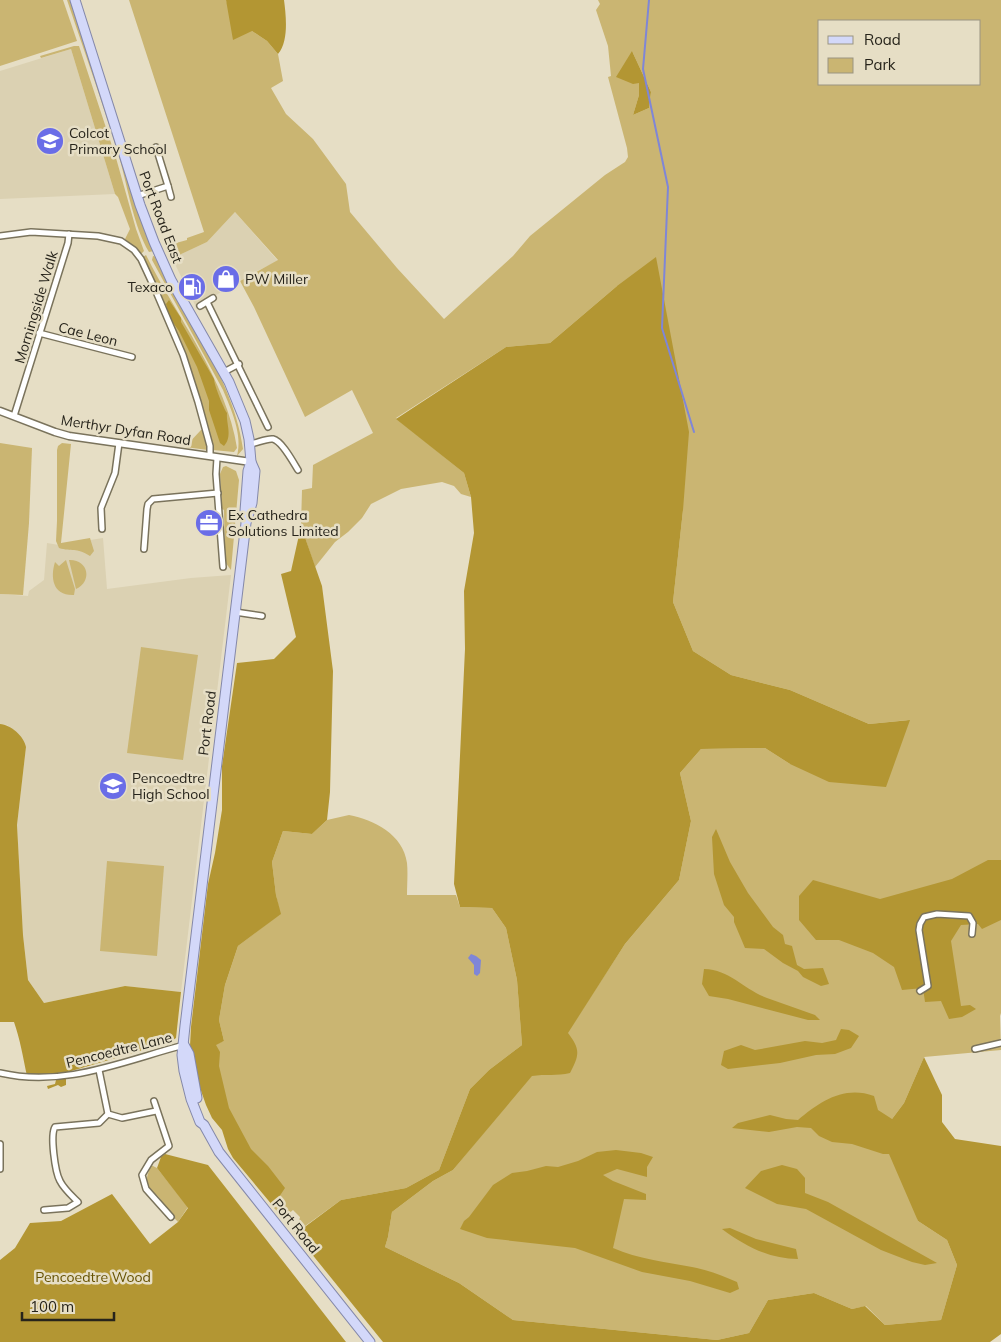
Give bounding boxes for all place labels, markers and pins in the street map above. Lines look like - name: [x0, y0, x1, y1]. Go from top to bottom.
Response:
- place label: Colcot Primary School: [69, 124, 167, 158]
- school or university icon: Colcot Primary School: [35, 126, 65, 156]
- shop icon: PW Miller: [211, 264, 241, 294]
- place label: PW Miller: [245, 270, 309, 288]
- fuel station icon: Texaco: [177, 272, 207, 302]
- place label: Texaco: [127, 278, 173, 296]
- place label: Ex Cathedra Solutions Limited: [228, 506, 339, 540]
- office icon: Ex Cathedra Solutions Limited: [194, 508, 224, 538]
- place label: Pencoedtre High School: [132, 769, 210, 803]
- school or university icon: Pencoedtre High School: [98, 771, 128, 801]

